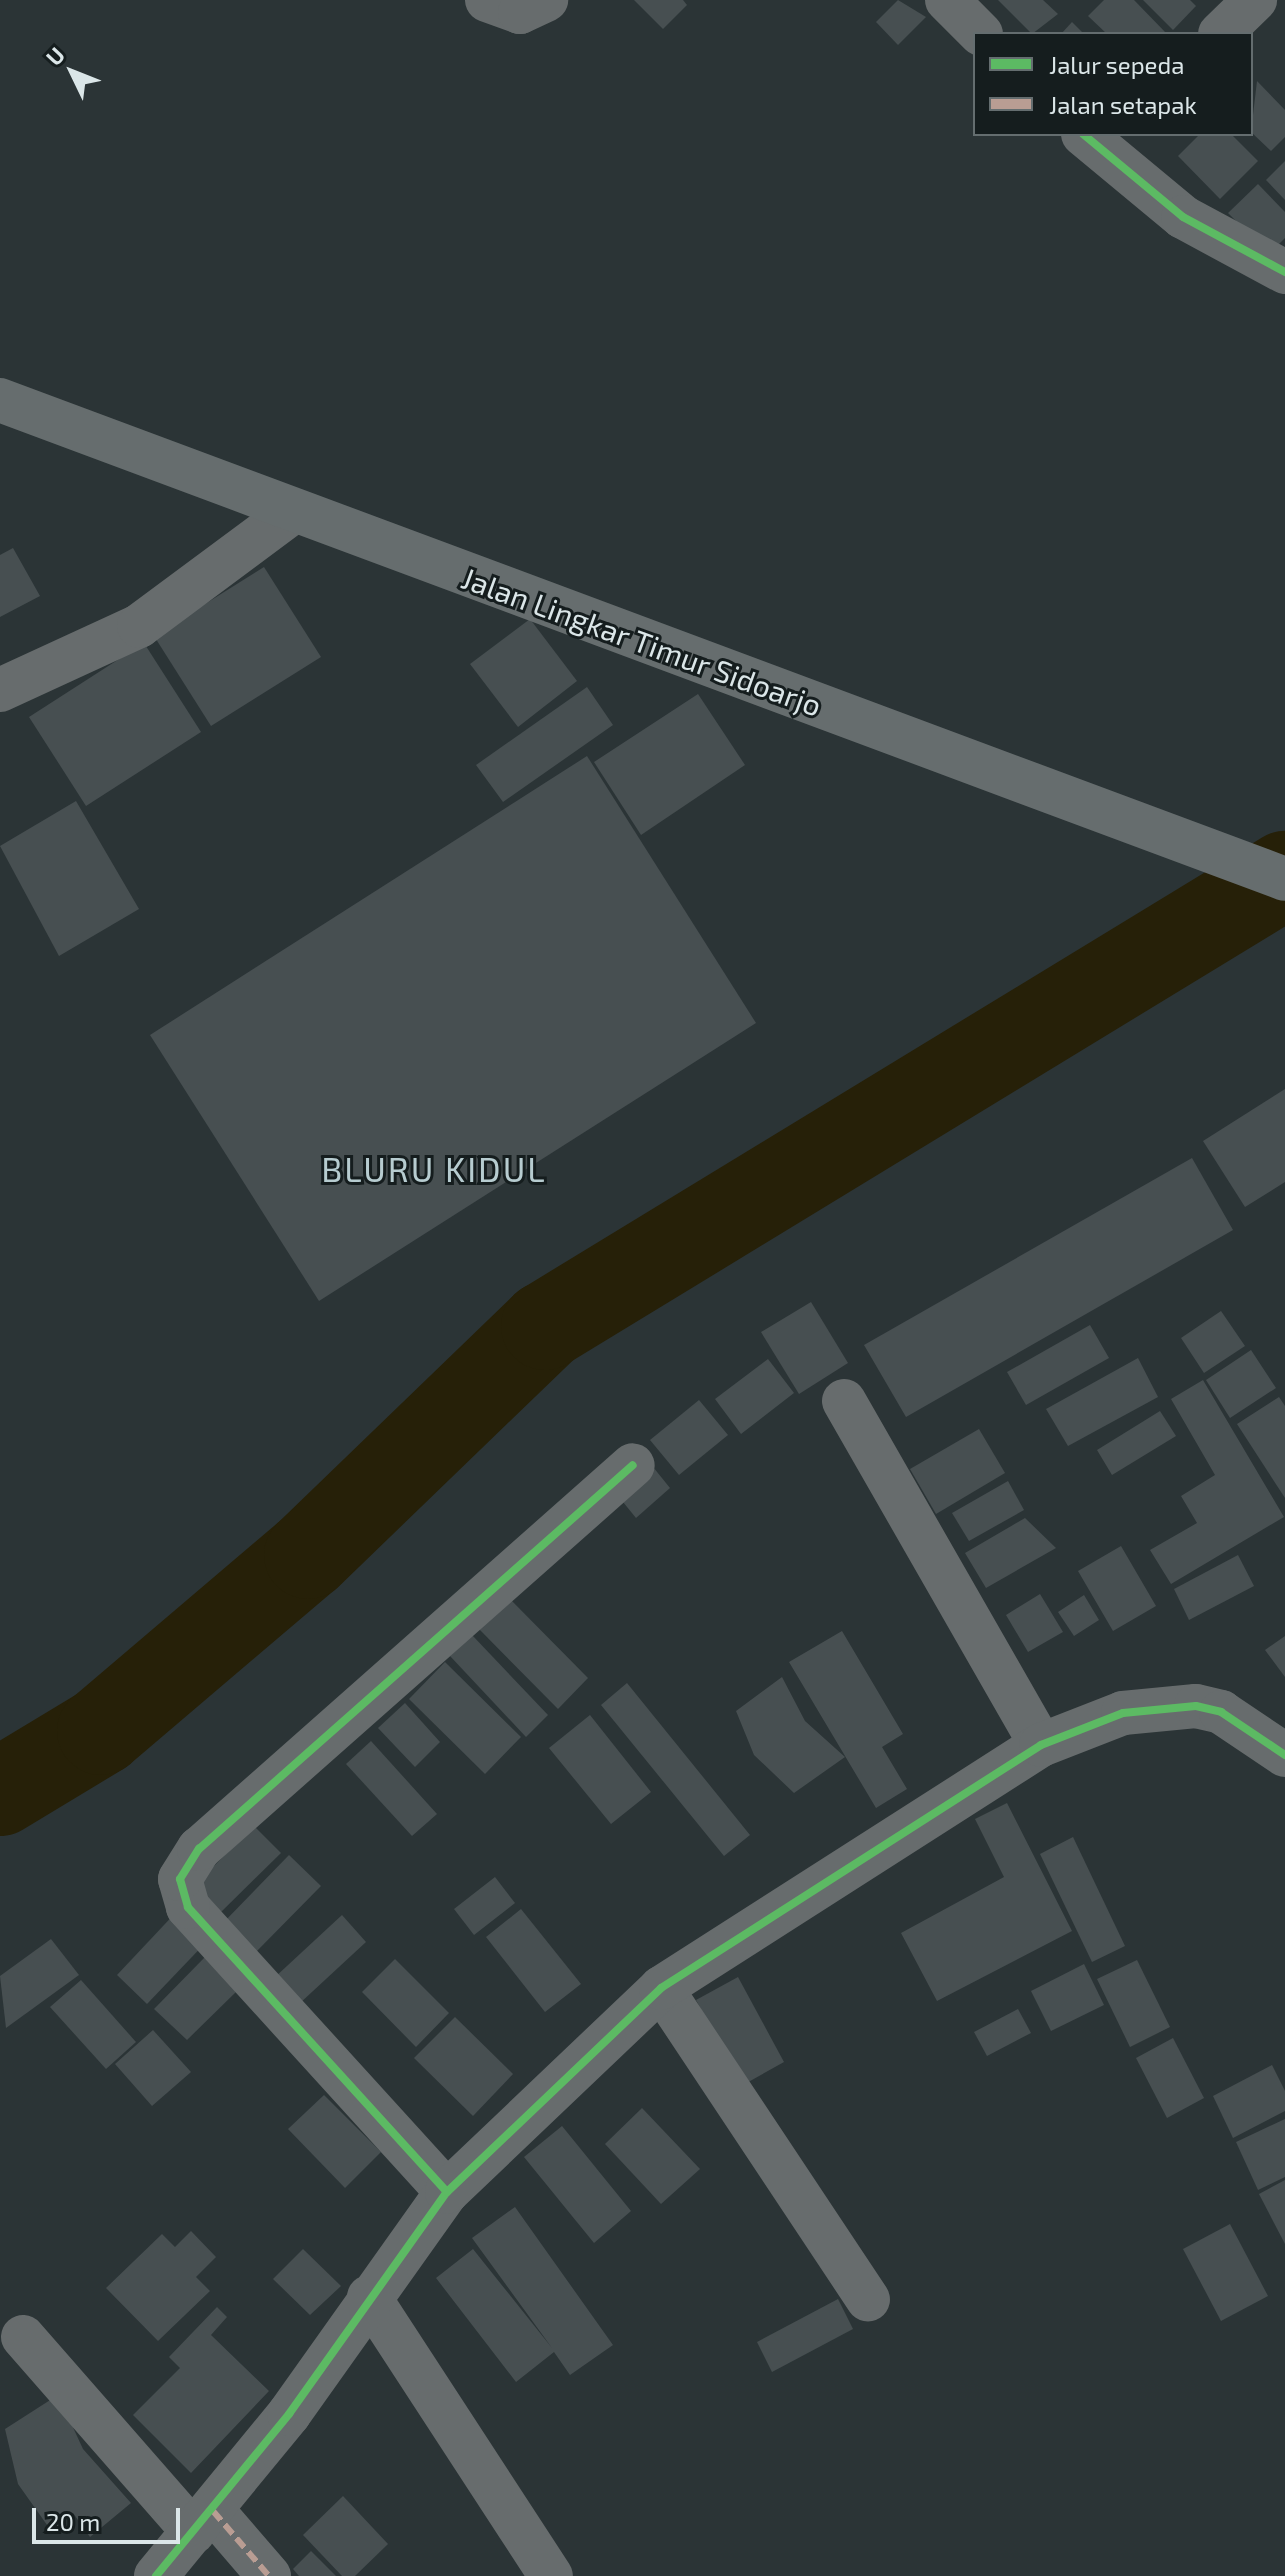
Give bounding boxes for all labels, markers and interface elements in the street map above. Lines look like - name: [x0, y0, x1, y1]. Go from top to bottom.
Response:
- north arrow: [32, 32, 112, 112]
- legend: [973, 32, 1253, 136]
- text: U: [40, 41, 69, 70]
- text: Jalur sepeda: [1049, 50, 1184, 79]
- text: Jalan setapak: [1049, 90, 1197, 119]
- street label: Jalan Lingkar Timur Sidoarjo: [456, 559, 828, 723]
- district label: BLURU KIDUL: [321, 1149, 547, 1189]
- scale bar: [36, 2492, 184, 2542]
- text: 20 m: [46, 2507, 100, 2536]

